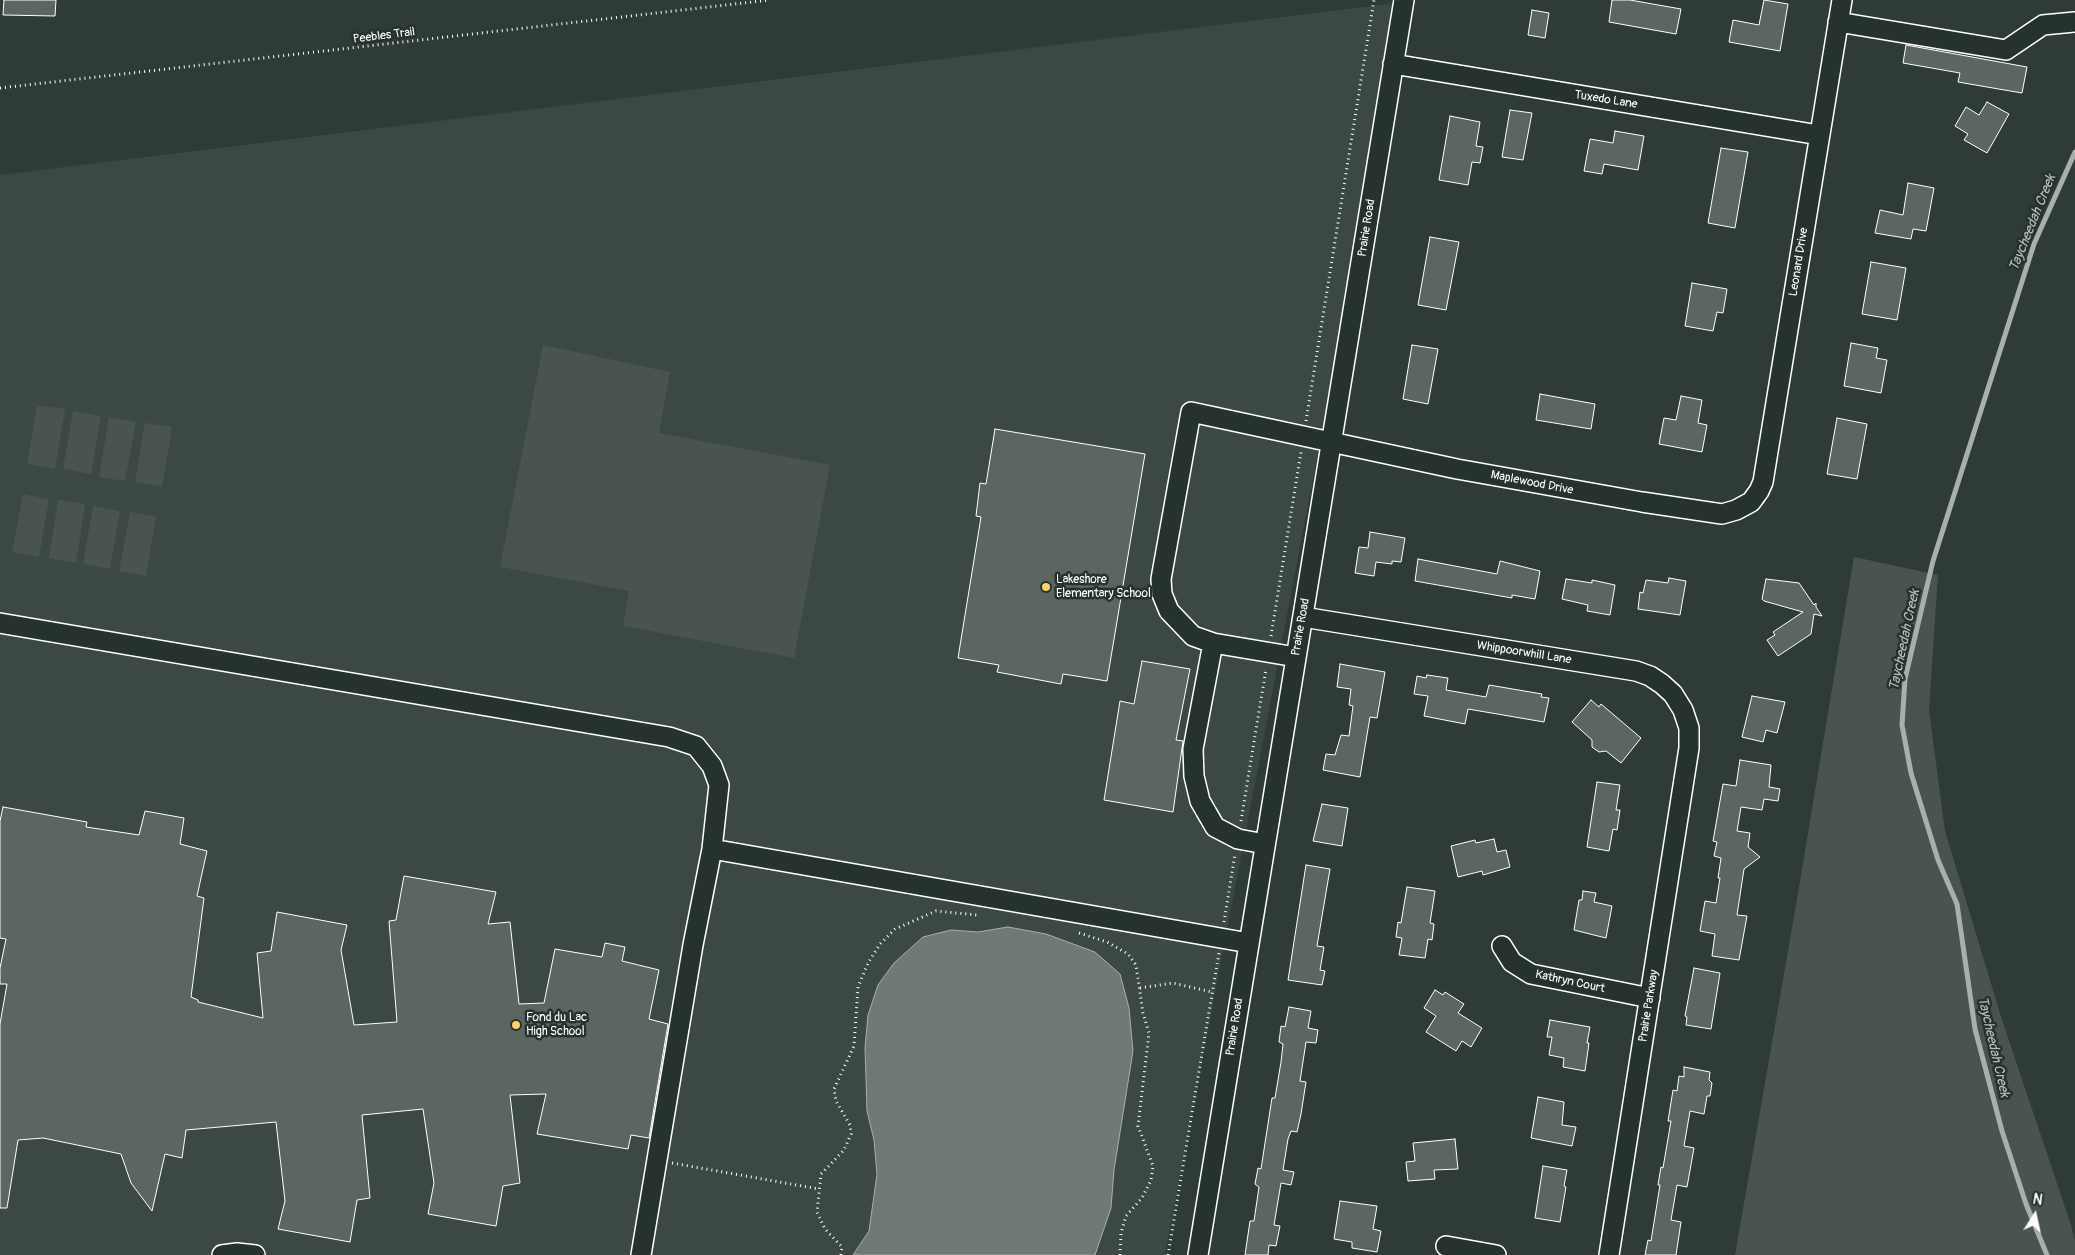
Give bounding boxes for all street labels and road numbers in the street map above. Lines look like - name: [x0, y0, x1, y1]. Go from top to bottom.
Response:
- street label: Peebles Trail: [352, 25, 416, 47]
- street label: Tuxedo Lane: [1573, 88, 1639, 112]
- street label: Prairie Road: [1355, 198, 1379, 258]
- street label: Leonard Drive: [1786, 227, 1812, 297]
- street label: Maplewood Drive: [1490, 468, 1574, 498]
- street label: Prairie Road: [1289, 597, 1313, 657]
- street label: Whippoorwhill Lane: [1476, 638, 1572, 668]
- street label: Kathryn Court: [1534, 968, 1606, 996]
- street label: Prairie Parkway: [1636, 969, 1662, 1043]
- street label: Prairie Road: [1223, 997, 1247, 1057]

